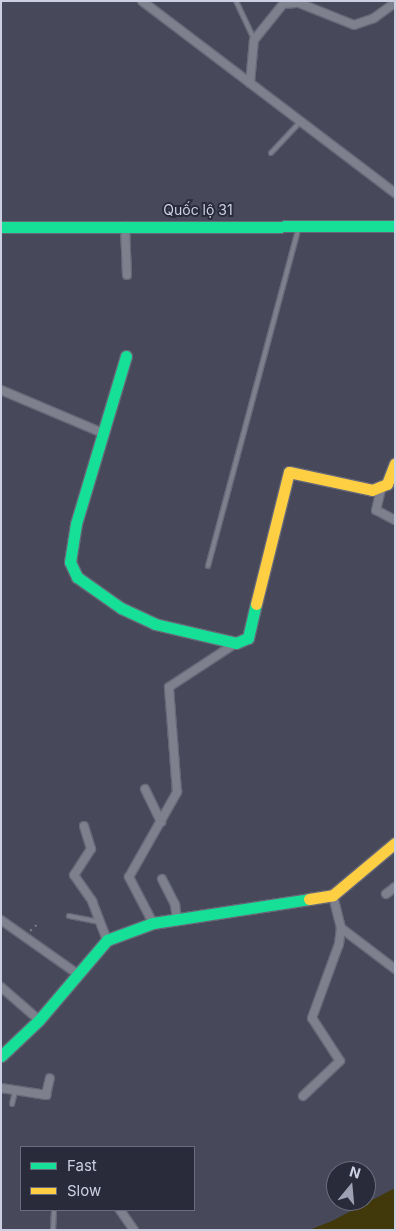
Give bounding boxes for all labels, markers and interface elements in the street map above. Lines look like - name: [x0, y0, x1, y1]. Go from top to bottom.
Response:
- street label: Quốc lộ 31: [163, 202, 233, 218]
- legend: [20, 1146, 195, 1211]
- text: Fast: [67, 1156, 97, 1175]
- north arrow: [326, 1161, 376, 1211]
- text: N: [348, 1162, 363, 1182]
- text: Slow: [67, 1181, 101, 1200]

